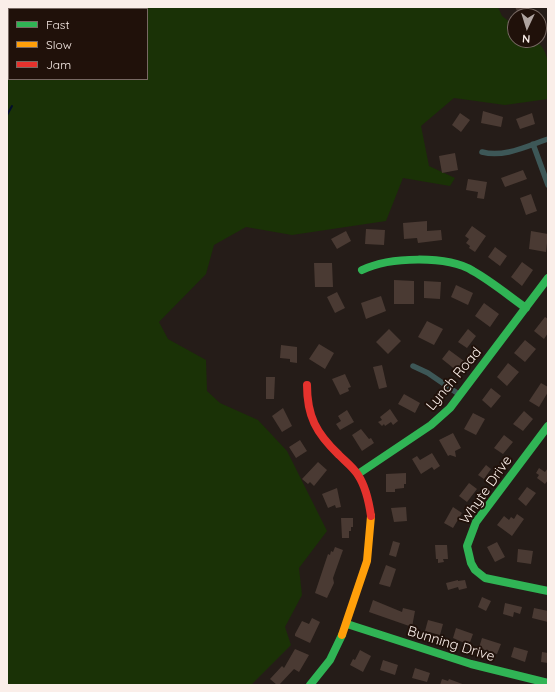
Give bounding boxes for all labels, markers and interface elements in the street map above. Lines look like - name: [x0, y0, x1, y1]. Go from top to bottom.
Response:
- legend: [8, 8, 148, 80]
- north arrow: [507, 8, 547, 48]
- text: Fast: [46, 17, 70, 32]
- text: N: [522, 32, 531, 46]
- text: Slow: [46, 37, 72, 52]
- text: Jam: [46, 57, 71, 72]
- street label: Lynch Road: [423, 344, 485, 414]
- street label: Whyte Drive: [456, 453, 516, 527]
- street label: Bunning Drive: [405, 623, 497, 665]

